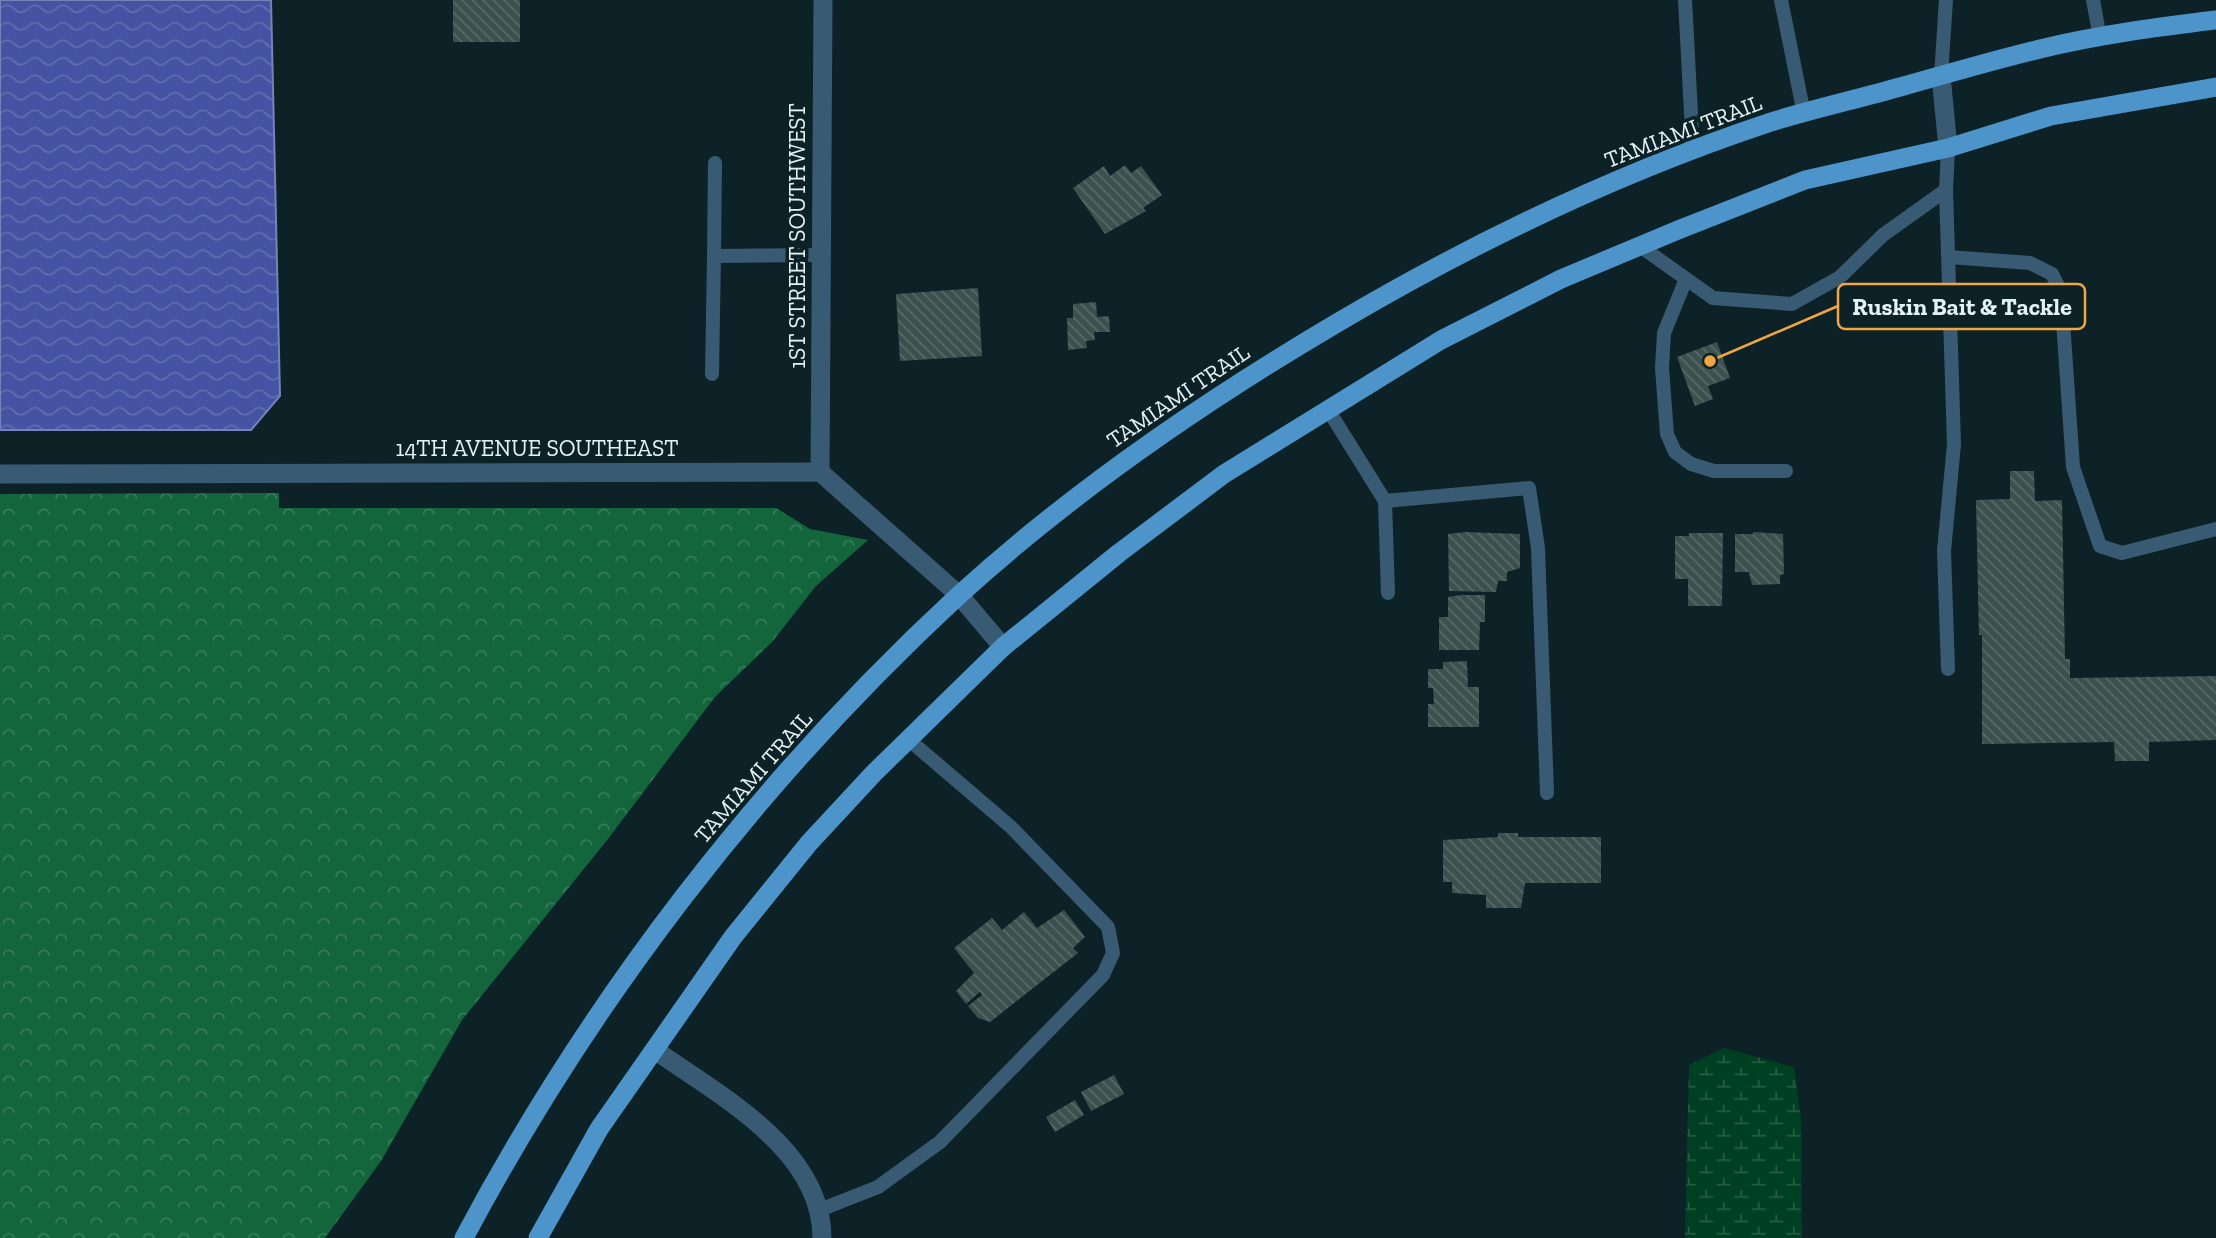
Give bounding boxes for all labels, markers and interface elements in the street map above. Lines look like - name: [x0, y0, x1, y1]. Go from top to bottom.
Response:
- street label: TAMIAMI TRAIL: [1600, 88, 1766, 174]
- street label: 1ST STREET SOUTHWEST: [783, 103, 811, 369]
- callout: Ruskin Bait & Tackle: [1838, 284, 2085, 329]
- text: Ruskin Bait & Tackle: [1852, 292, 2072, 321]
- street label: TAMIAMI TRAIL: [1101, 338, 1255, 454]
- street label: 14TH AVENUE SOUTHEAST: [396, 434, 678, 462]
- street label: TAMIAMI TRAIL: [688, 705, 818, 849]

